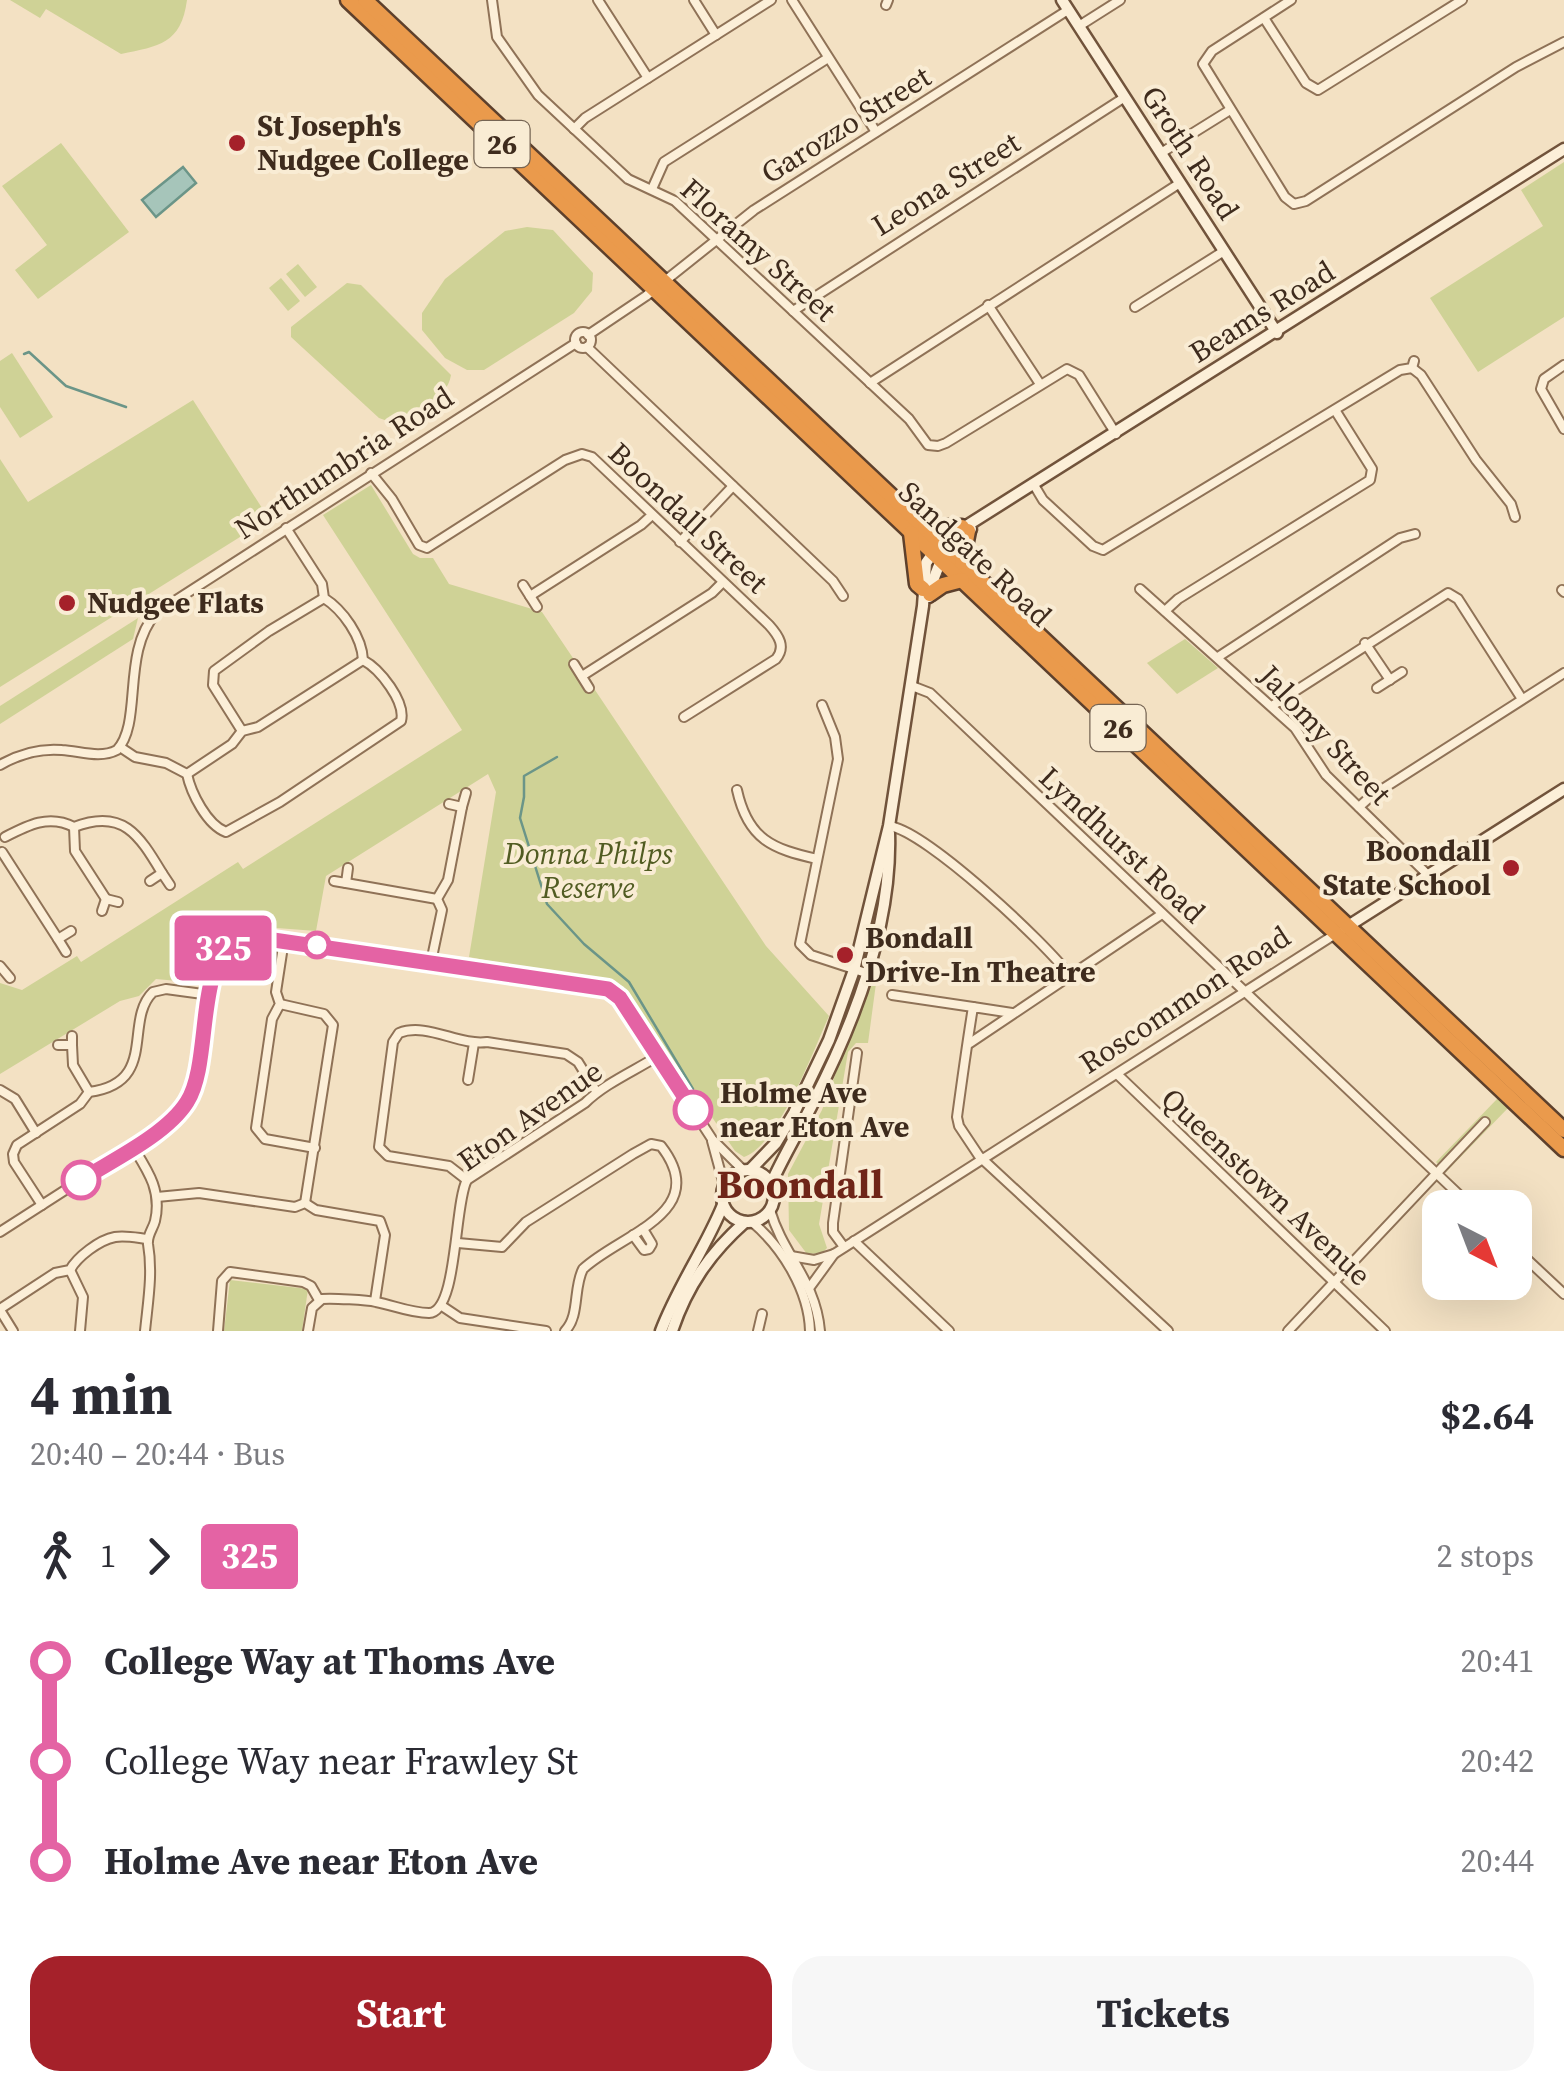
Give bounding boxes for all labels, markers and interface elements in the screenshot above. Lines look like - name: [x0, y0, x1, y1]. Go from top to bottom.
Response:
- street label: Garozzo Street: [753, 56, 939, 193]
- street label: Groth Road: [1132, 78, 1249, 228]
- place label: St Joseph's Nudgee College: [257, 105, 469, 180]
- road number: 26: [474, 121, 530, 167]
- street label: Leona Street: [864, 122, 1028, 245]
- marker: St Joseph's Nudgee College: [226, 132, 248, 154]
- street label: Floramy Street: [672, 169, 845, 331]
- street label: Beams Road: [1181, 251, 1342, 372]
- street label: Northumbria Road: [227, 377, 461, 549]
- street label: Boondall Street: [600, 433, 777, 602]
- street label: Sandgate Road: [890, 472, 1061, 635]
- place label: Nudgee Flats: [87, 582, 264, 623]
- marker: Nudgee Flats: [56, 592, 78, 614]
- street label: Jalomy Street: [1249, 655, 1401, 814]
- road number: 26: [1090, 705, 1146, 751]
- street label: Lyndhurst Road: [1030, 757, 1214, 932]
- place label: Boondall State School: [1323, 830, 1491, 905]
- park label: Donna Philps Reserve: [503, 833, 673, 908]
- marker: Boondall State School: [1500, 857, 1522, 879]
- line badge: 325: [166, 916, 280, 980]
- street label: Roscommon Road: [1071, 916, 1298, 1083]
- place label: Bondall Drive-In Theatre: [865, 917, 1096, 992]
- text: 325: [195, 924, 251, 972]
- unlabelled marker: [304, 932, 330, 958]
- marker: Bondall Drive-In Theatre: [834, 944, 856, 966]
- street label: Eton Avenue: [449, 1051, 610, 1181]
- place label: Holme Ave near Eton Ave: [720, 1072, 909, 1147]
- street label: Queenstown Avenue: [1153, 1079, 1380, 1295]
- marker: Holme Ave near Eton Ave: [674, 1091, 712, 1129]
- district label: Boondall: [717, 1157, 883, 1211]
- unlabelled marker: [62, 1161, 100, 1199]
- north arrow: [1422, 1190, 1532, 1300]
- map controls: [1422, 1190, 1532, 1300]
- text: 4 min: [30, 1357, 173, 1432]
- text: $2.64: [1440, 1390, 1534, 1442]
- text: 20:40 – 20:44 · Bus: [30, 1432, 285, 1476]
- icon: walk: [30, 1529, 85, 1584]
- icon: forward: [131, 1529, 186, 1584]
- text: 325: [221, 1532, 278, 1580]
- text: 1: [100, 1534, 116, 1578]
- text: 2 stops: [1436, 1534, 1534, 1578]
- text: College Way at Thoms Ave: [104, 1635, 555, 1687]
- text: 20:41: [1460, 1639, 1534, 1683]
- text: College Way near Frawley St: [104, 1735, 578, 1787]
- text: 20:42: [1460, 1739, 1534, 1783]
- text: Holme Ave near Eton Ave: [104, 1835, 538, 1887]
- text: 20:44: [1460, 1839, 1534, 1883]
- button: Start: [30, 1956, 772, 2071]
- button: Tickets: [792, 1956, 1534, 2071]

